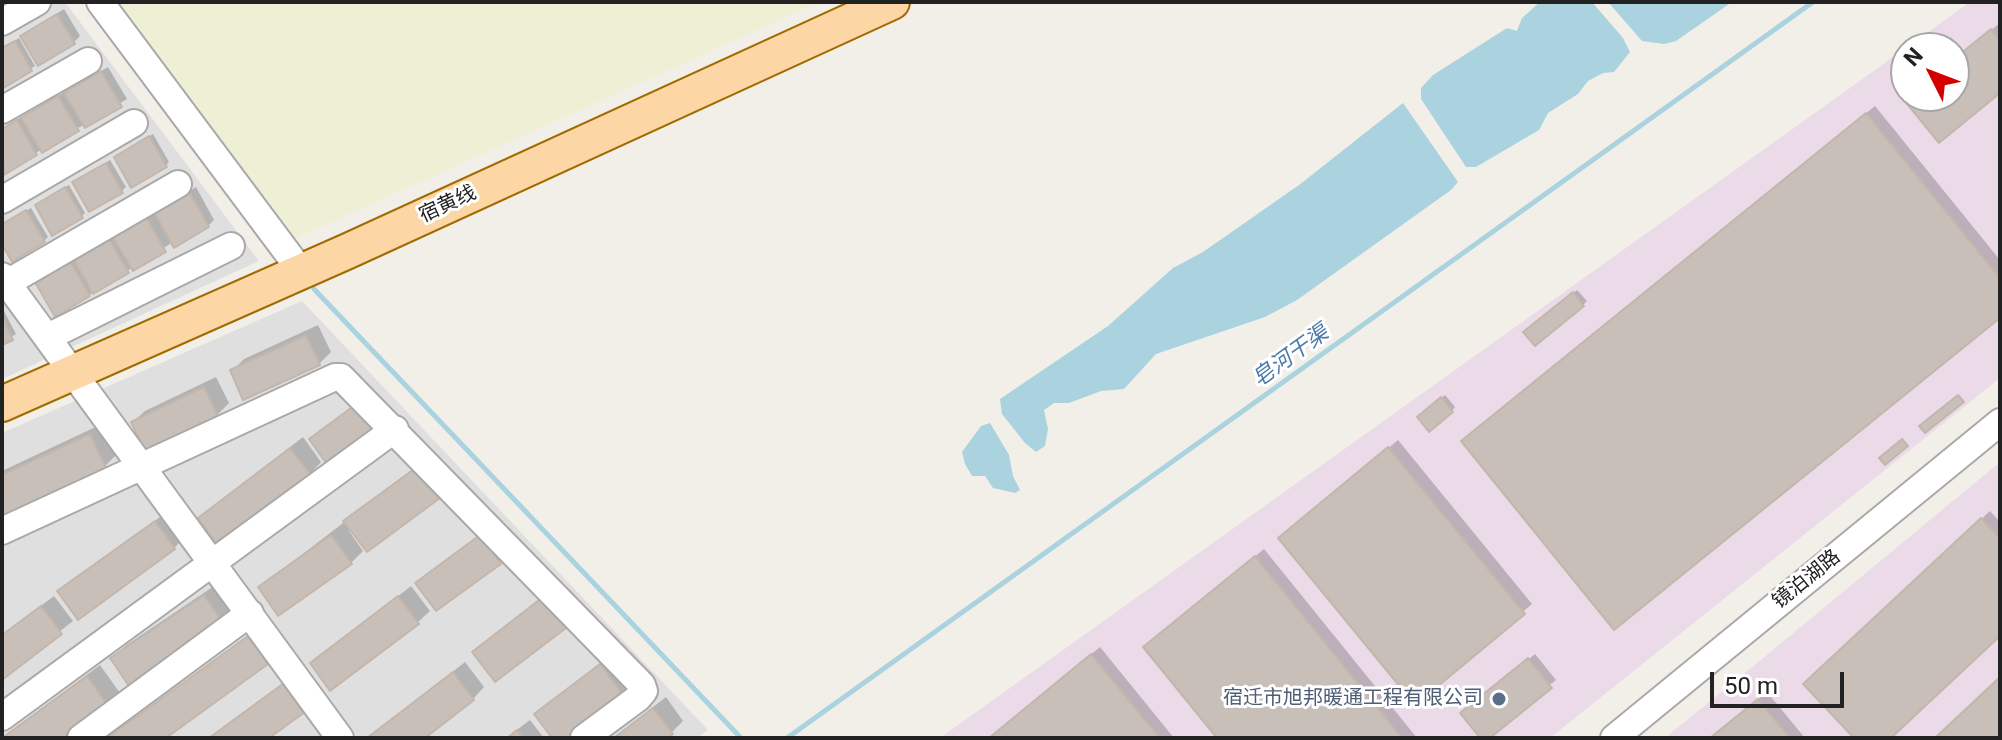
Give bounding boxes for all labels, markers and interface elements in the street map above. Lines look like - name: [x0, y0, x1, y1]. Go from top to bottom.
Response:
- north arrow: [1890, 32, 1970, 112]
- text: N: [1899, 43, 1928, 71]
- street label: 宿黄线: [416, 181, 480, 229]
- water label: 皂河干渠: [1248, 320, 1334, 394]
- street label: 镜泊湖路: [1768, 546, 1846, 614]
- scale bar: [1714, 656, 1848, 706]
- text: 50 m: [1724, 672, 1778, 700]
- place label: 宿迁市旭邦暖通工程有限公司: [1223, 687, 1483, 711]
- marker: 宿迁市旭邦暖通工程有限公司: [1490, 690, 1508, 708]

